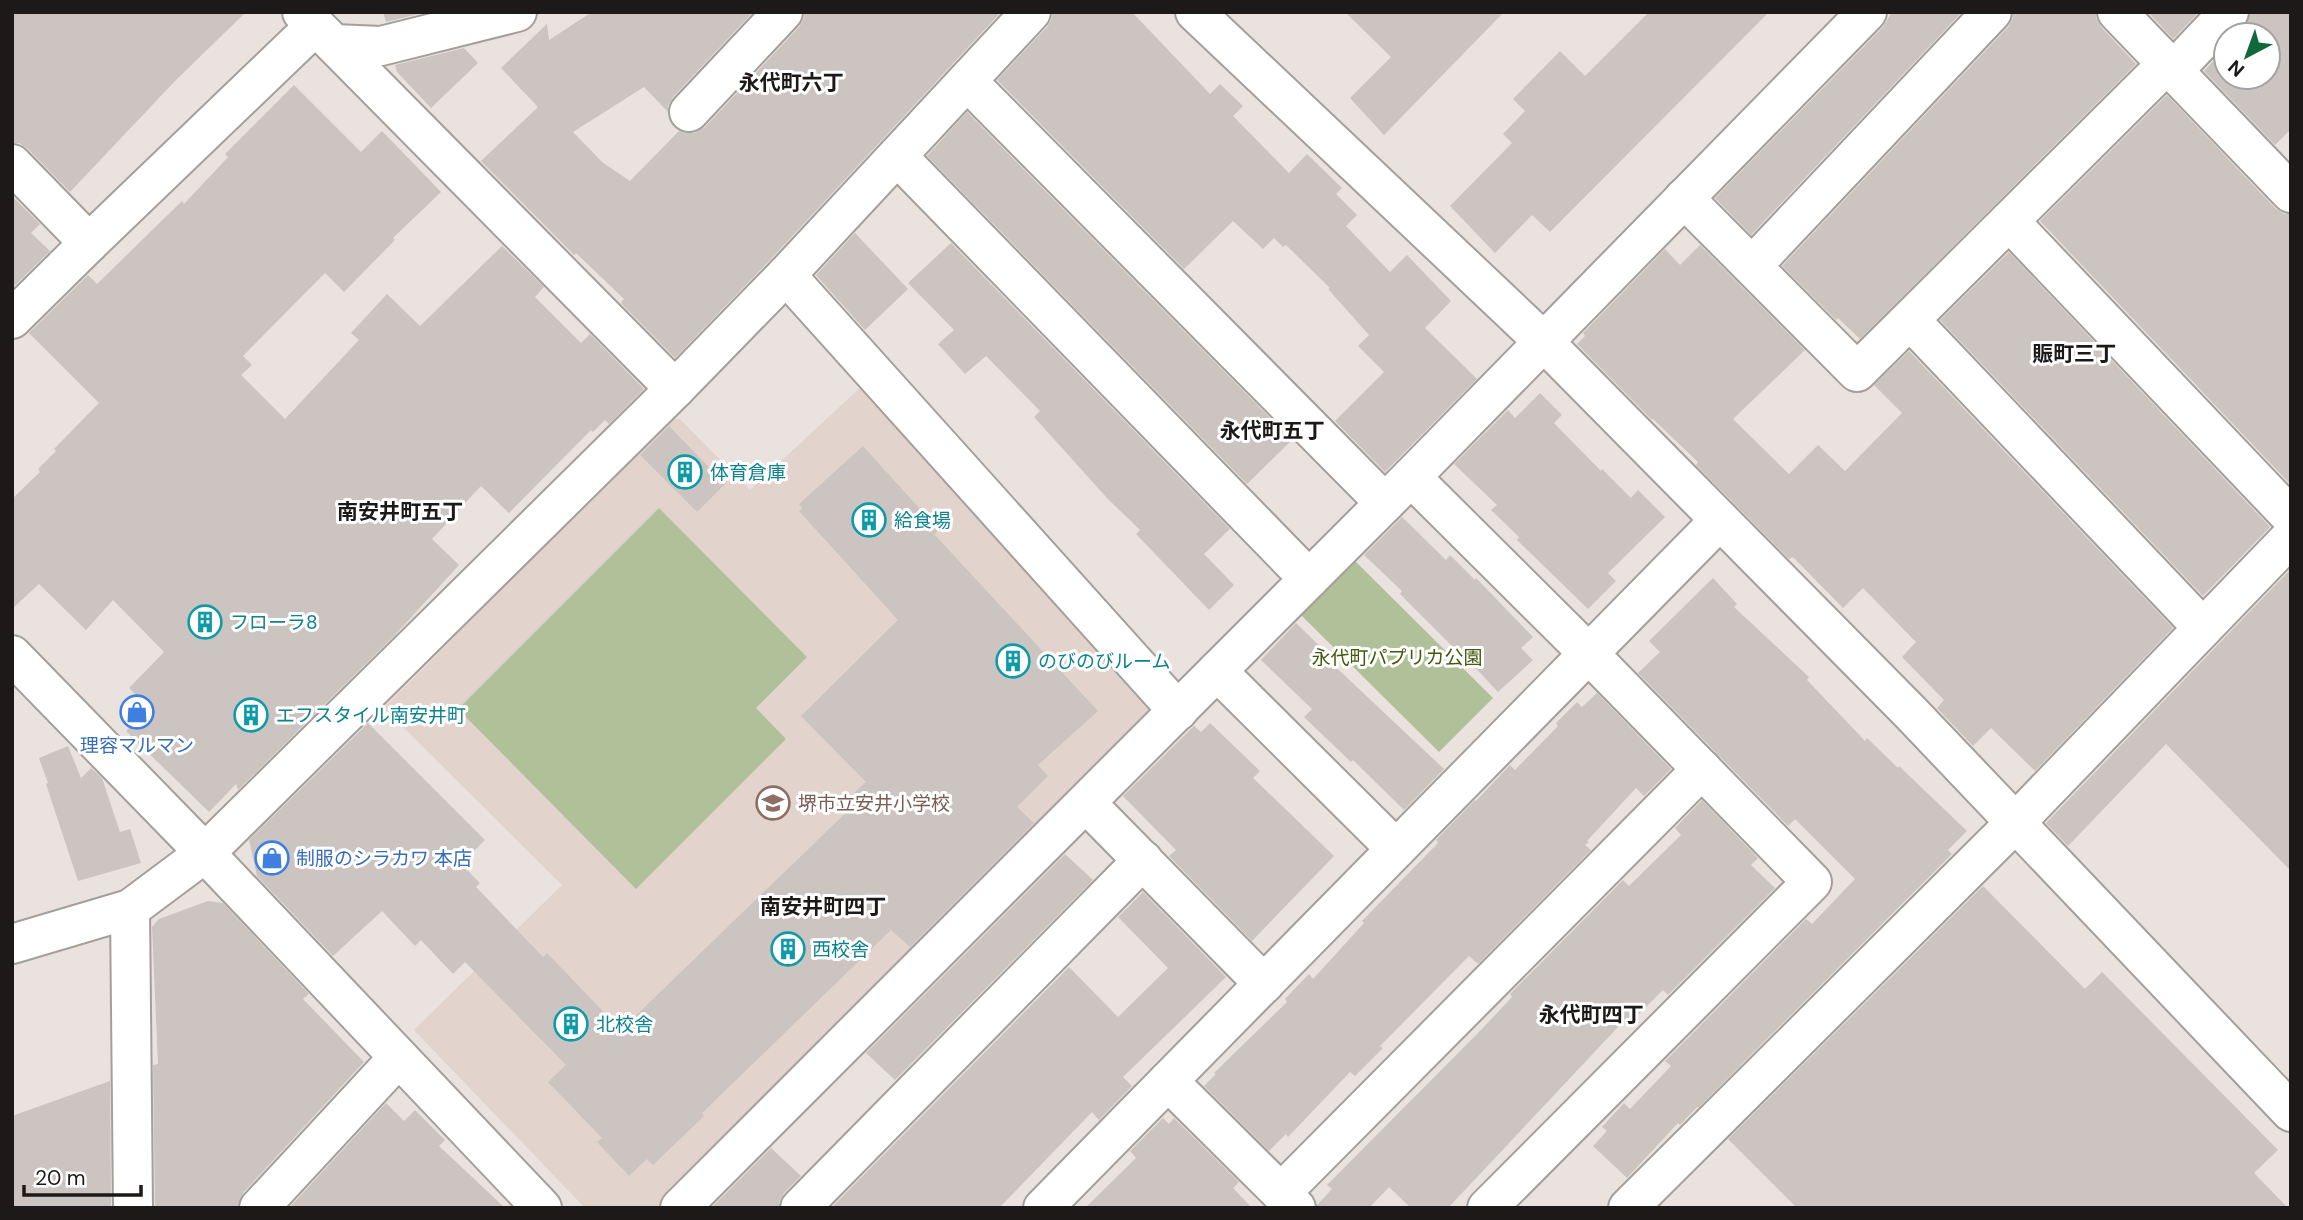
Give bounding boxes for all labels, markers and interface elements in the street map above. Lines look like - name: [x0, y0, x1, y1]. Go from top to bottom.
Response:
- north arrow: [2212, 21, 2282, 91]
- text: N: [2223, 54, 2250, 82]
- district label: 永代町六丁: [739, 69, 844, 97]
- district label: 賑町三丁: [2032, 340, 2116, 368]
- district label: 永代町五丁: [1220, 417, 1325, 445]
- building icon: 体育倉庫: [666, 453, 704, 491]
- place label: 体育倉庫: [710, 460, 786, 485]
- district label: 南安井町五丁: [337, 498, 463, 526]
- building icon: 給食場: [850, 501, 888, 539]
- place label: 給食場: [894, 508, 951, 533]
- building icon: フローラ8: [186, 603, 224, 641]
- place label: フローラ8: [230, 610, 318, 635]
- building icon: のびのびルーム: [994, 642, 1032, 680]
- park label: 永代町パプリカ公園: [1311, 645, 1483, 670]
- place label: のびのびルーム: [1038, 649, 1170, 674]
- shop icon: 理容マルマン: [118, 693, 156, 731]
- building icon: エフスタイル南安井町: [232, 696, 270, 734]
- place label: エフスタイル南安井町: [276, 703, 466, 728]
- place label: 理容マルマン: [80, 733, 194, 758]
- school or university icon: 堺市立安井小学校: [754, 784, 792, 822]
- place label: 堺市立安井小学校: [798, 791, 950, 816]
- shop icon: 制服のシラカワ 本店: [253, 839, 291, 877]
- place label: 制服のシラカワ 本店: [296, 846, 472, 871]
- district label: 南安井町四丁: [760, 893, 886, 921]
- building icon: 西校舎: [769, 930, 807, 968]
- place label: 西校舎: [812, 937, 869, 962]
- district label: 永代町四丁: [1539, 1001, 1644, 1029]
- building icon: 北校舎: [552, 1005, 590, 1043]
- place label: 北校舎: [596, 1012, 653, 1037]
- scale bar: [24, 1154, 142, 1198]
- text: 20 m: [35, 1164, 86, 1192]

